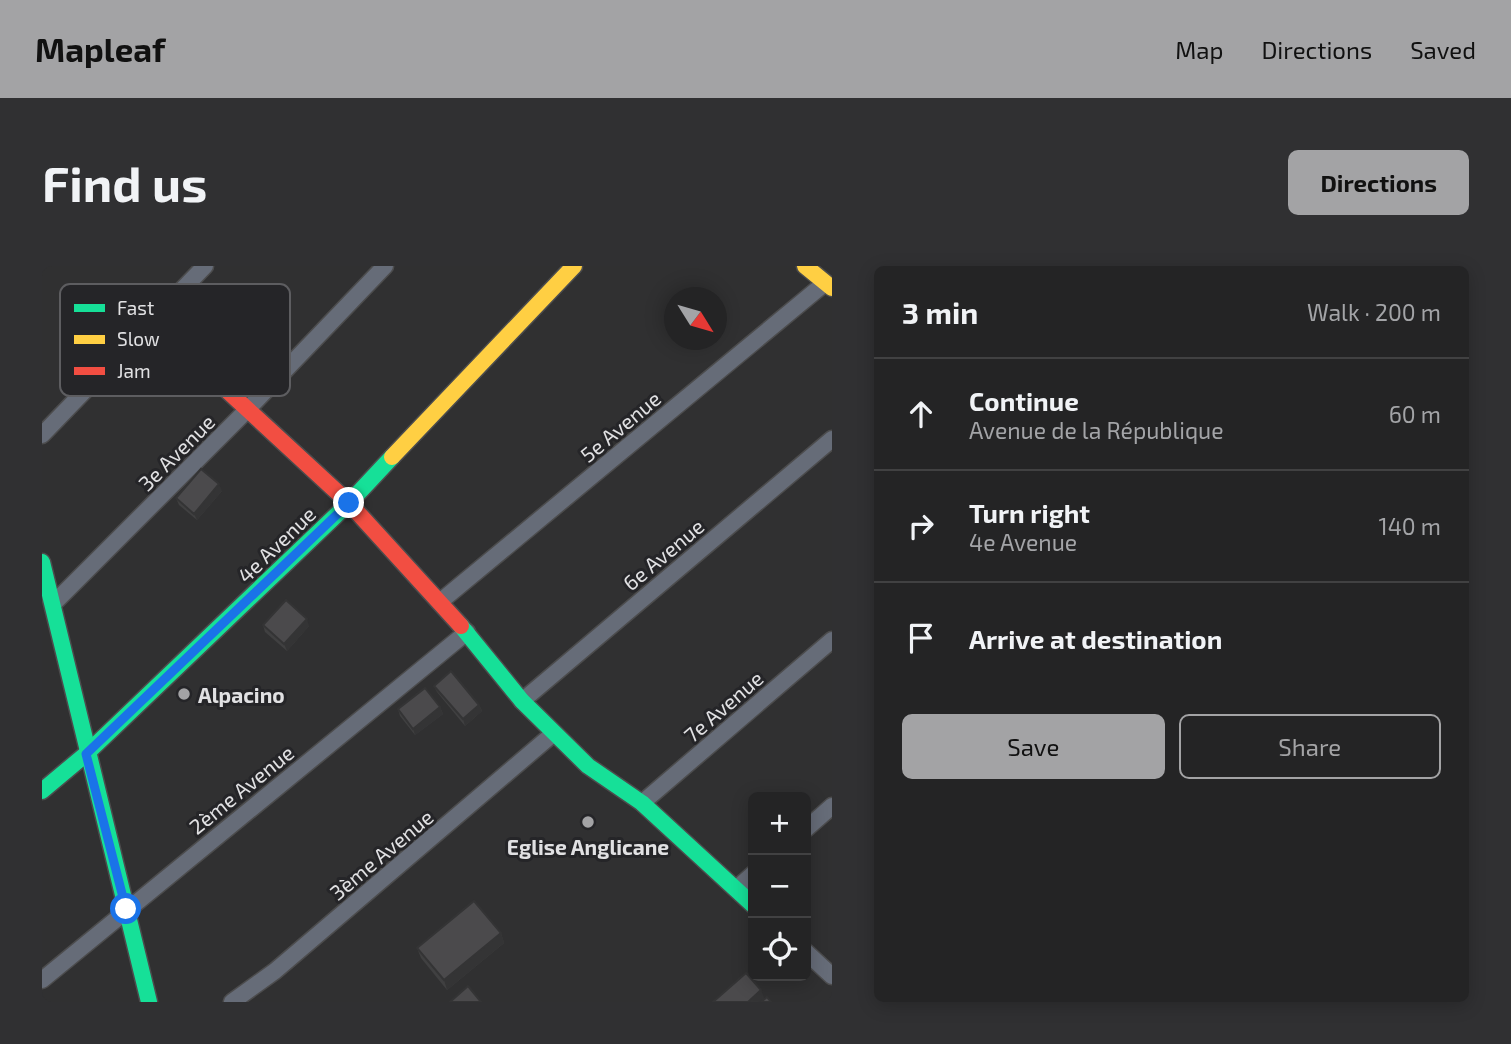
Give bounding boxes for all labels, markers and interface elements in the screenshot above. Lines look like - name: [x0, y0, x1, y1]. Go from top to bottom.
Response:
- text: Mapleaf: [35, 29, 165, 69]
- text: Map: [1175, 35, 1223, 64]
- text: Directions: [1261, 35, 1372, 64]
- text: Saved: [1410, 35, 1476, 64]
- button: Directions: [1288, 150, 1469, 215]
- text: Find us: [42, 153, 207, 212]
- legend: [60, 284, 290, 396]
- north arrow: [664, 287, 727, 350]
- text: 3 min: [902, 294, 978, 330]
- text: Fast: [117, 296, 154, 319]
- text: Walk · 200 m: [1307, 298, 1441, 326]
- text: Slow: [117, 327, 160, 350]
- text: Jam: [117, 359, 151, 382]
- street label: 5e Avenue: [575, 385, 665, 467]
- text: Continue: [969, 385, 1079, 416]
- icon: ahead: [902, 395, 940, 433]
- text: 60 m: [1389, 400, 1441, 428]
- street label: 3e Avenue: [133, 409, 219, 495]
- text: Avenue de la République: [969, 416, 1224, 444]
- route end: [333, 487, 364, 518]
- text: Turn right: [969, 497, 1090, 528]
- street label: 4e Avenue: [232, 501, 320, 587]
- icon: right: [902, 507, 940, 545]
- text: 140 m: [1379, 512, 1441, 540]
- street label: 6e Avenue: [617, 513, 709, 595]
- text: 4e Avenue: [969, 528, 1077, 556]
- icon: arrive: [902, 619, 940, 657]
- text: Arrive at destination: [969, 623, 1222, 654]
- street label: 7e Avenue: [678, 665, 768, 747]
- place label: Alpacino: [198, 682, 285, 707]
- marker: Alpacino: [176, 686, 192, 702]
- button: Save: [902, 714, 1165, 779]
- button: Share: [1179, 714, 1441, 779]
- street label: 2ème Avenue: [184, 739, 298, 839]
- map controls: [748, 792, 811, 981]
- button: +: [748, 792, 811, 855]
- street label: 3ème Avenue: [324, 804, 438, 904]
- marker: Eglise Anglicane: [580, 814, 596, 830]
- place label: Eglise Anglicane: [507, 834, 669, 859]
- button: −: [748, 855, 811, 918]
- route start: [110, 893, 141, 924]
- button: locate: [748, 918, 811, 981]

